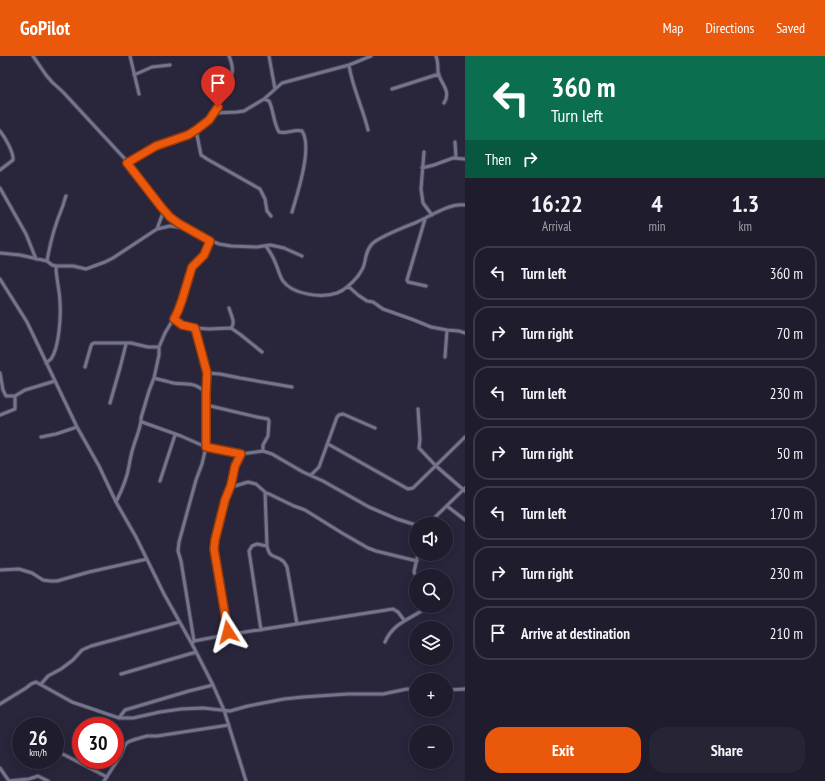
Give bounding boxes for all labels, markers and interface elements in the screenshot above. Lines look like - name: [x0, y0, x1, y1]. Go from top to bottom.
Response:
- text: GoPilot: [20, 16, 70, 40]
- text: Map: [663, 19, 683, 37]
- text: Directions: [705, 19, 754, 37]
- text: Saved: [776, 19, 805, 37]
- pin: [201, 66, 235, 107]
- text: 360 m: [551, 68, 615, 105]
- icon: arrive: [207, 72, 229, 94]
- icon: left: [485, 72, 537, 124]
- text: Turn left: [551, 104, 603, 127]
- icon: right: [519, 148, 541, 170]
- text: Then: [485, 150, 511, 169]
- text: 16:22: [531, 188, 583, 219]
- text: 4: [651, 188, 663, 219]
- text: 1.3: [731, 188, 759, 219]
- text: Arrival: [542, 218, 571, 235]
- text: min: [648, 218, 665, 235]
- text: km: [738, 218, 752, 235]
- icon: left: [487, 262, 509, 284]
- text: Turn left: [521, 264, 566, 283]
- text: 360 m: [770, 264, 803, 283]
- icon: right: [487, 322, 509, 344]
- text: Turn right: [521, 324, 573, 343]
- text: 70 m: [777, 324, 803, 343]
- icon: left: [487, 382, 509, 404]
- text: Turn left: [521, 384, 566, 403]
- text: 230 m: [770, 384, 803, 403]
- icon: right: [487, 442, 509, 464]
- text: Turn right: [521, 444, 573, 463]
- text: 50 m: [777, 444, 803, 463]
- icon: left: [487, 502, 509, 524]
- text: Turn left: [521, 504, 566, 523]
- text: 170 m: [770, 504, 803, 523]
- map controls: [409, 517, 453, 769]
- button: sound: [409, 517, 453, 561]
- icon: right: [487, 562, 509, 584]
- text: Turn right: [521, 564, 573, 583]
- text: 230 m: [770, 564, 803, 583]
- button: search: [409, 569, 453, 613]
- position arrow: [207, 611, 249, 653]
- button: layers: [409, 621, 453, 665]
- icon: arrive: [487, 622, 509, 644]
- text: Arrive at destination: [521, 624, 630, 643]
- text: 210 m: [770, 624, 803, 643]
- button: +: [409, 673, 453, 717]
- speed limit sign: 30: [72, 717, 124, 769]
- text: 26: [28, 725, 48, 751]
- button: −: [409, 725, 453, 769]
- button: Exit: [485, 727, 641, 773]
- button: Share: [649, 727, 805, 773]
- text: km/h: [29, 746, 47, 759]

